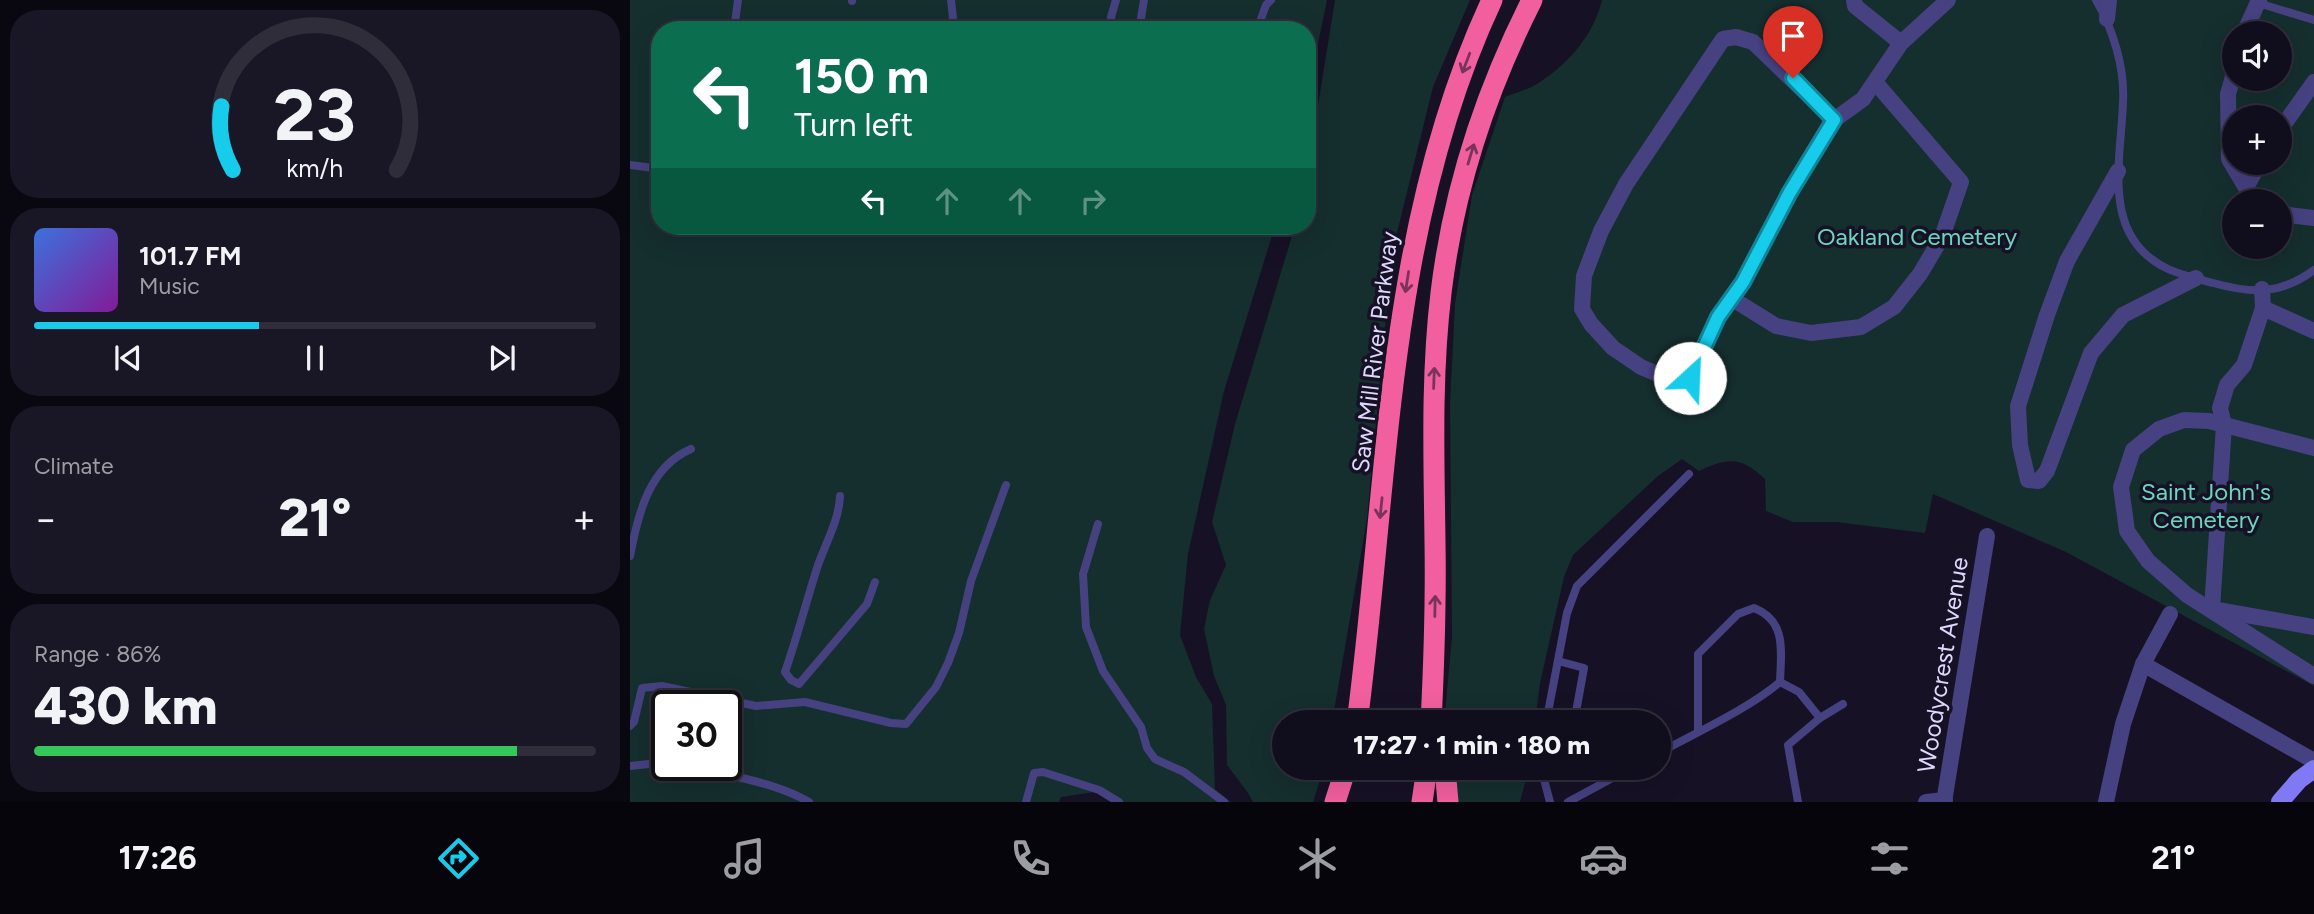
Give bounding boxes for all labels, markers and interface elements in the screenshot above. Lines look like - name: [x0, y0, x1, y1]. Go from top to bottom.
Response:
- pin: [1763, 6, 1823, 78]
- icon: arrive: [1774, 17, 1812, 55]
- map controls: [2222, 21, 2292, 259]
- button: sound: [2222, 21, 2292, 91]
- text: 150 m: [794, 46, 929, 105]
- icon: left: [679, 49, 770, 140]
- one-way arrow: [1458, 51, 1471, 73]
- text: 23: [274, 71, 356, 158]
- button: +: [2222, 105, 2292, 175]
- text: Turn left: [794, 106, 913, 144]
- one-way arrow: [1466, 144, 1479, 166]
- text: km/h: [286, 153, 344, 183]
- icon: left: [855, 182, 893, 220]
- icon: ahead: [928, 182, 966, 220]
- icon: ahead: [1001, 182, 1039, 220]
- icon: right: [1074, 182, 1112, 220]
- button: −: [2222, 189, 2292, 259]
- park label: Oakland Cemetery: [1817, 222, 2017, 251]
- street label: Saw Mill River Parkway: [1345, 229, 1404, 474]
- text: 101.7 FM: [139, 240, 242, 272]
- one-way arrow: [1400, 270, 1413, 293]
- text: Music: [139, 272, 200, 300]
- icon: previous: [109, 339, 147, 377]
- icon: pause: [296, 339, 334, 377]
- icon: next: [483, 339, 521, 377]
- position arrow: [1653, 341, 1727, 415]
- one-way arrow: [1428, 367, 1441, 390]
- text: Climate: [34, 452, 113, 480]
- park label: Saint John's Cemetery: [2141, 477, 2271, 534]
- text: 21°: [279, 487, 351, 549]
- text: −: [34, 496, 58, 542]
- text: +: [572, 496, 596, 542]
- one-way arrow: [1374, 496, 1387, 519]
- street label: Woodycrest Avenue: [1911, 555, 1974, 775]
- one-way arrow: [1428, 594, 1442, 617]
- text: Range · 86%: [34, 640, 161, 668]
- text: 430 km: [34, 675, 218, 737]
- speed limit sign: 30: [651, 690, 742, 781]
- text: 17:27 · 1 min · 180 m: [1353, 729, 1590, 761]
- icon: directions: [434, 834, 483, 883]
- icon: music: [720, 834, 769, 883]
- icon: phone: [1006, 834, 1055, 883]
- icon: climate: [1293, 834, 1342, 883]
- icon: car: [1579, 834, 1628, 883]
- icon: filters: [1865, 834, 1914, 883]
- text: 17:26: [119, 839, 197, 877]
- text: 21°: [2151, 839, 2195, 877]

